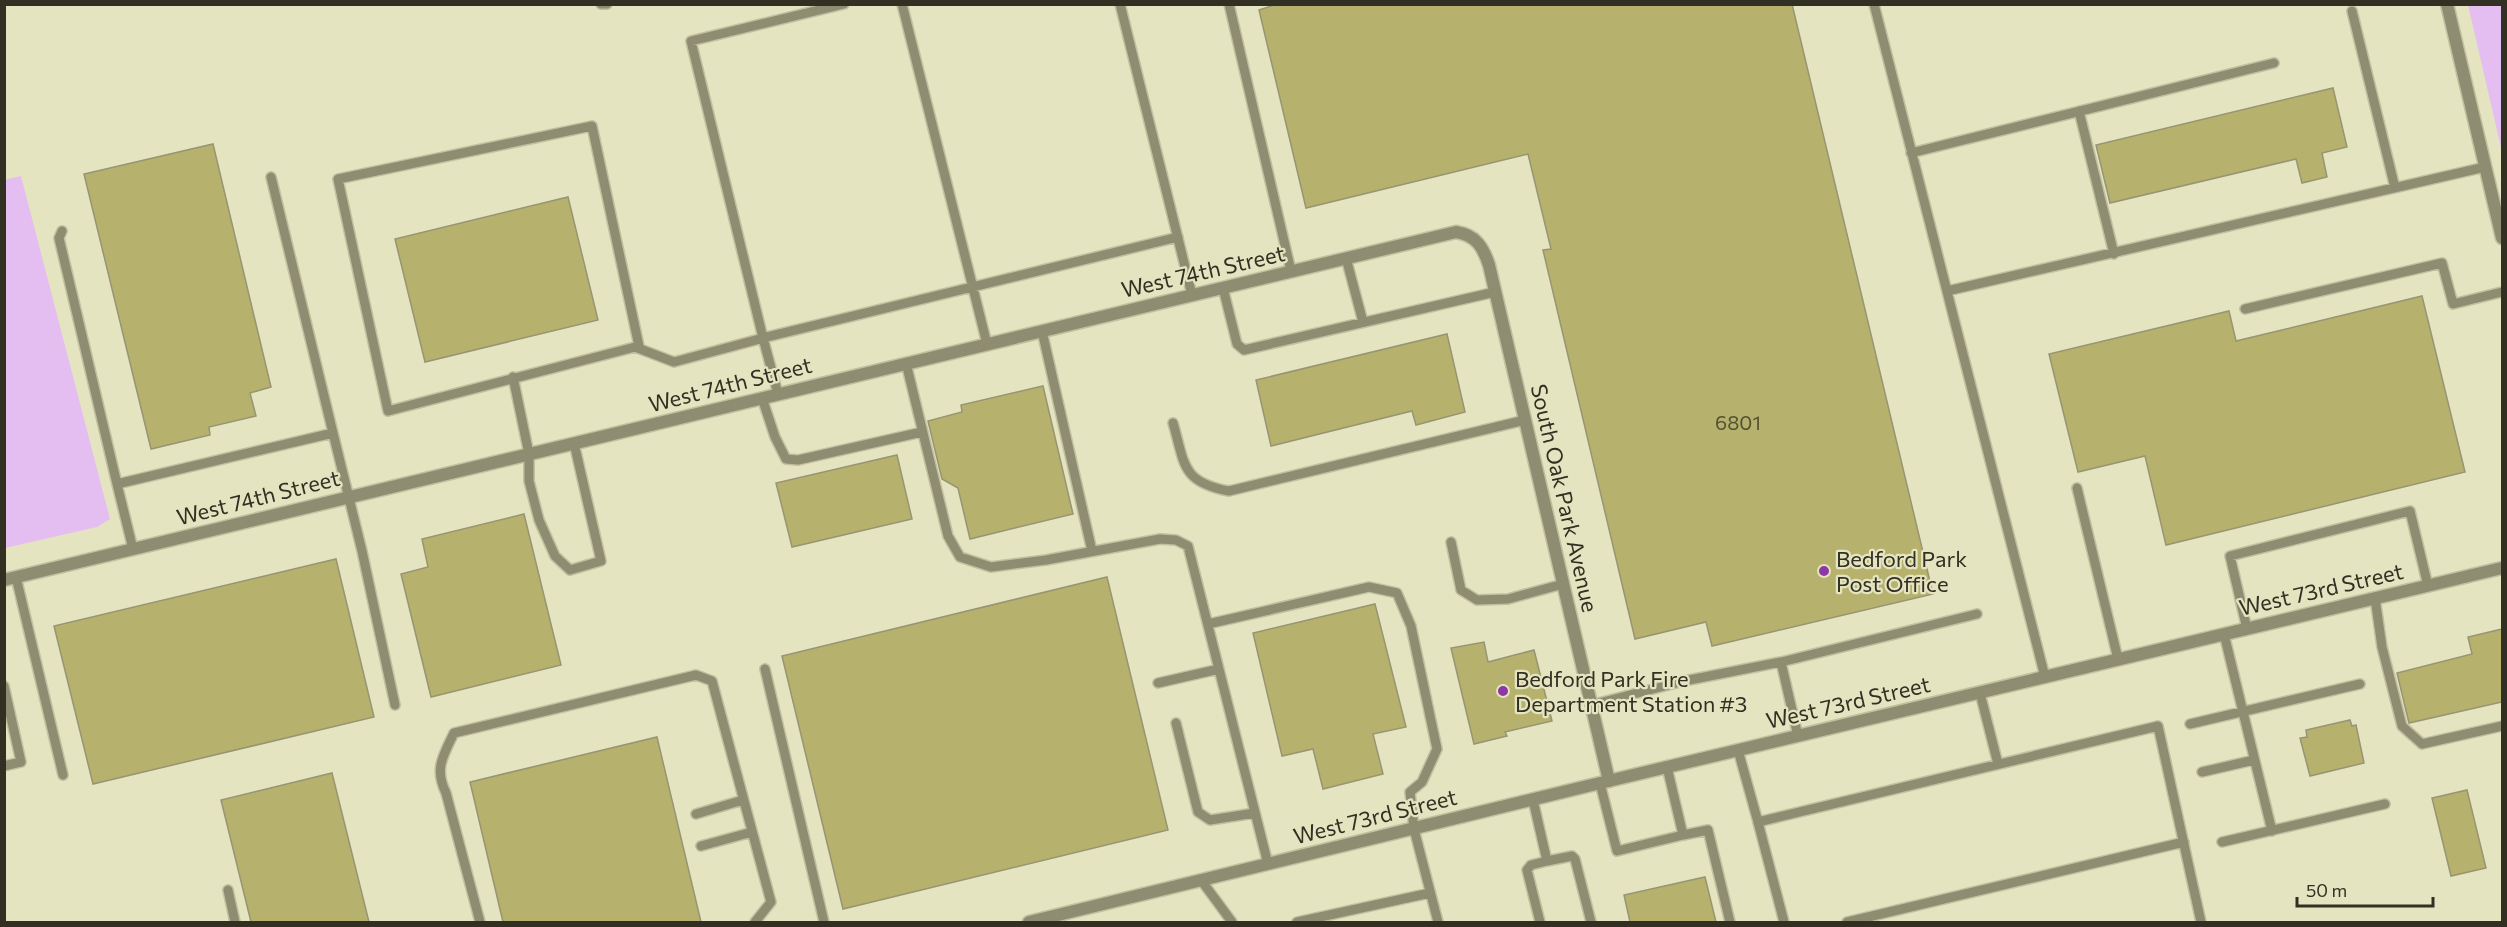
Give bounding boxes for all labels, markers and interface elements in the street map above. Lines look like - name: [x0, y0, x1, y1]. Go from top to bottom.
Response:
- street label: West 74th Street: [1118, 239, 1288, 303]
- street label: West 74th Street: [646, 351, 814, 417]
- street label: South Oak Park Avenue: [1526, 381, 1604, 615]
- house number: 6801: [1715, 410, 1761, 434]
- street label: West 74th Street: [174, 464, 342, 530]
- place label: Bedford Park Post Office: [1836, 545, 1967, 597]
- street label: West 73rd Street: [2236, 557, 2406, 621]
- marker: Bedford Park Post Office: [1817, 564, 1831, 578]
- place label: Bedford Park Fire Department Station #3: [1515, 665, 1747, 717]
- street label: West 73rd Street: [1763, 670, 1933, 734]
- marker: Bedford Park Fire Department Station #3: [1496, 684, 1510, 698]
- street label: West 73rd Street: [1291, 783, 1459, 849]
- scale bar: [2297, 870, 2434, 908]
- text: 50 m: [2306, 879, 2347, 901]

